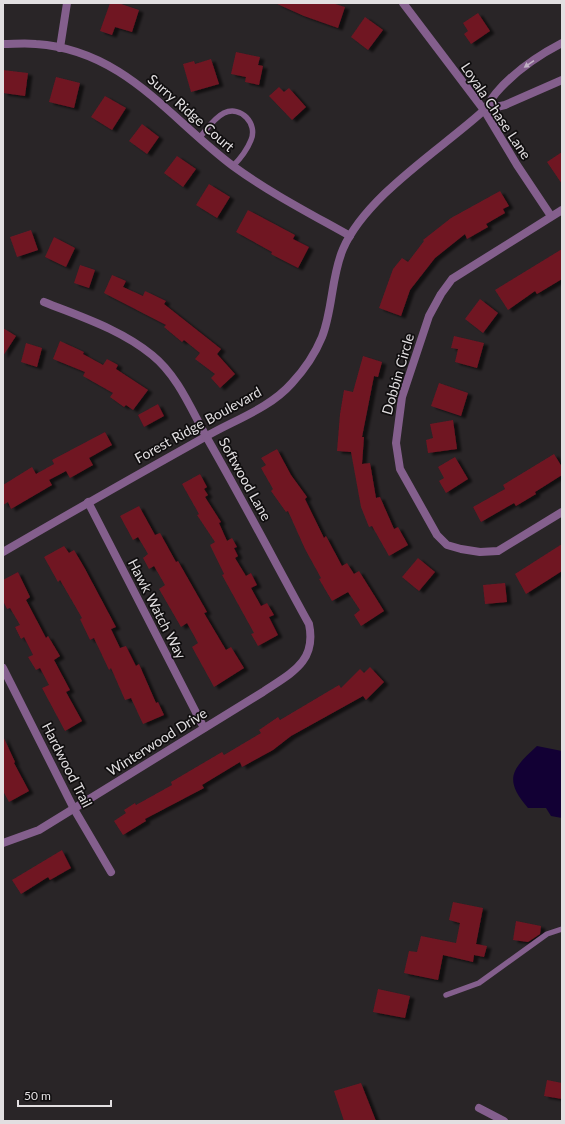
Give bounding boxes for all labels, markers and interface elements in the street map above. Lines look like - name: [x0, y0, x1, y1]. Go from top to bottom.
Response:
- street label: Loyala Chase Lane: [458, 59, 535, 162]
- one-way arrow: [524, 60, 534, 68]
- street label: Surry Ridge Court: [145, 70, 238, 155]
- street label: Dobbin Circle: [378, 331, 417, 416]
- street label: Forest Ridge Boulevard: [132, 383, 264, 466]
- street label: Softwood Lane: [216, 434, 275, 523]
- street label: Hawk Watch Way: [125, 556, 190, 662]
- street label: Winterwood Drive: [104, 704, 210, 779]
- street label: Hardwood Trail: [39, 719, 96, 810]
- scale bar: [18, 1082, 111, 1108]
- text: 50 m: [24, 1088, 51, 1103]

